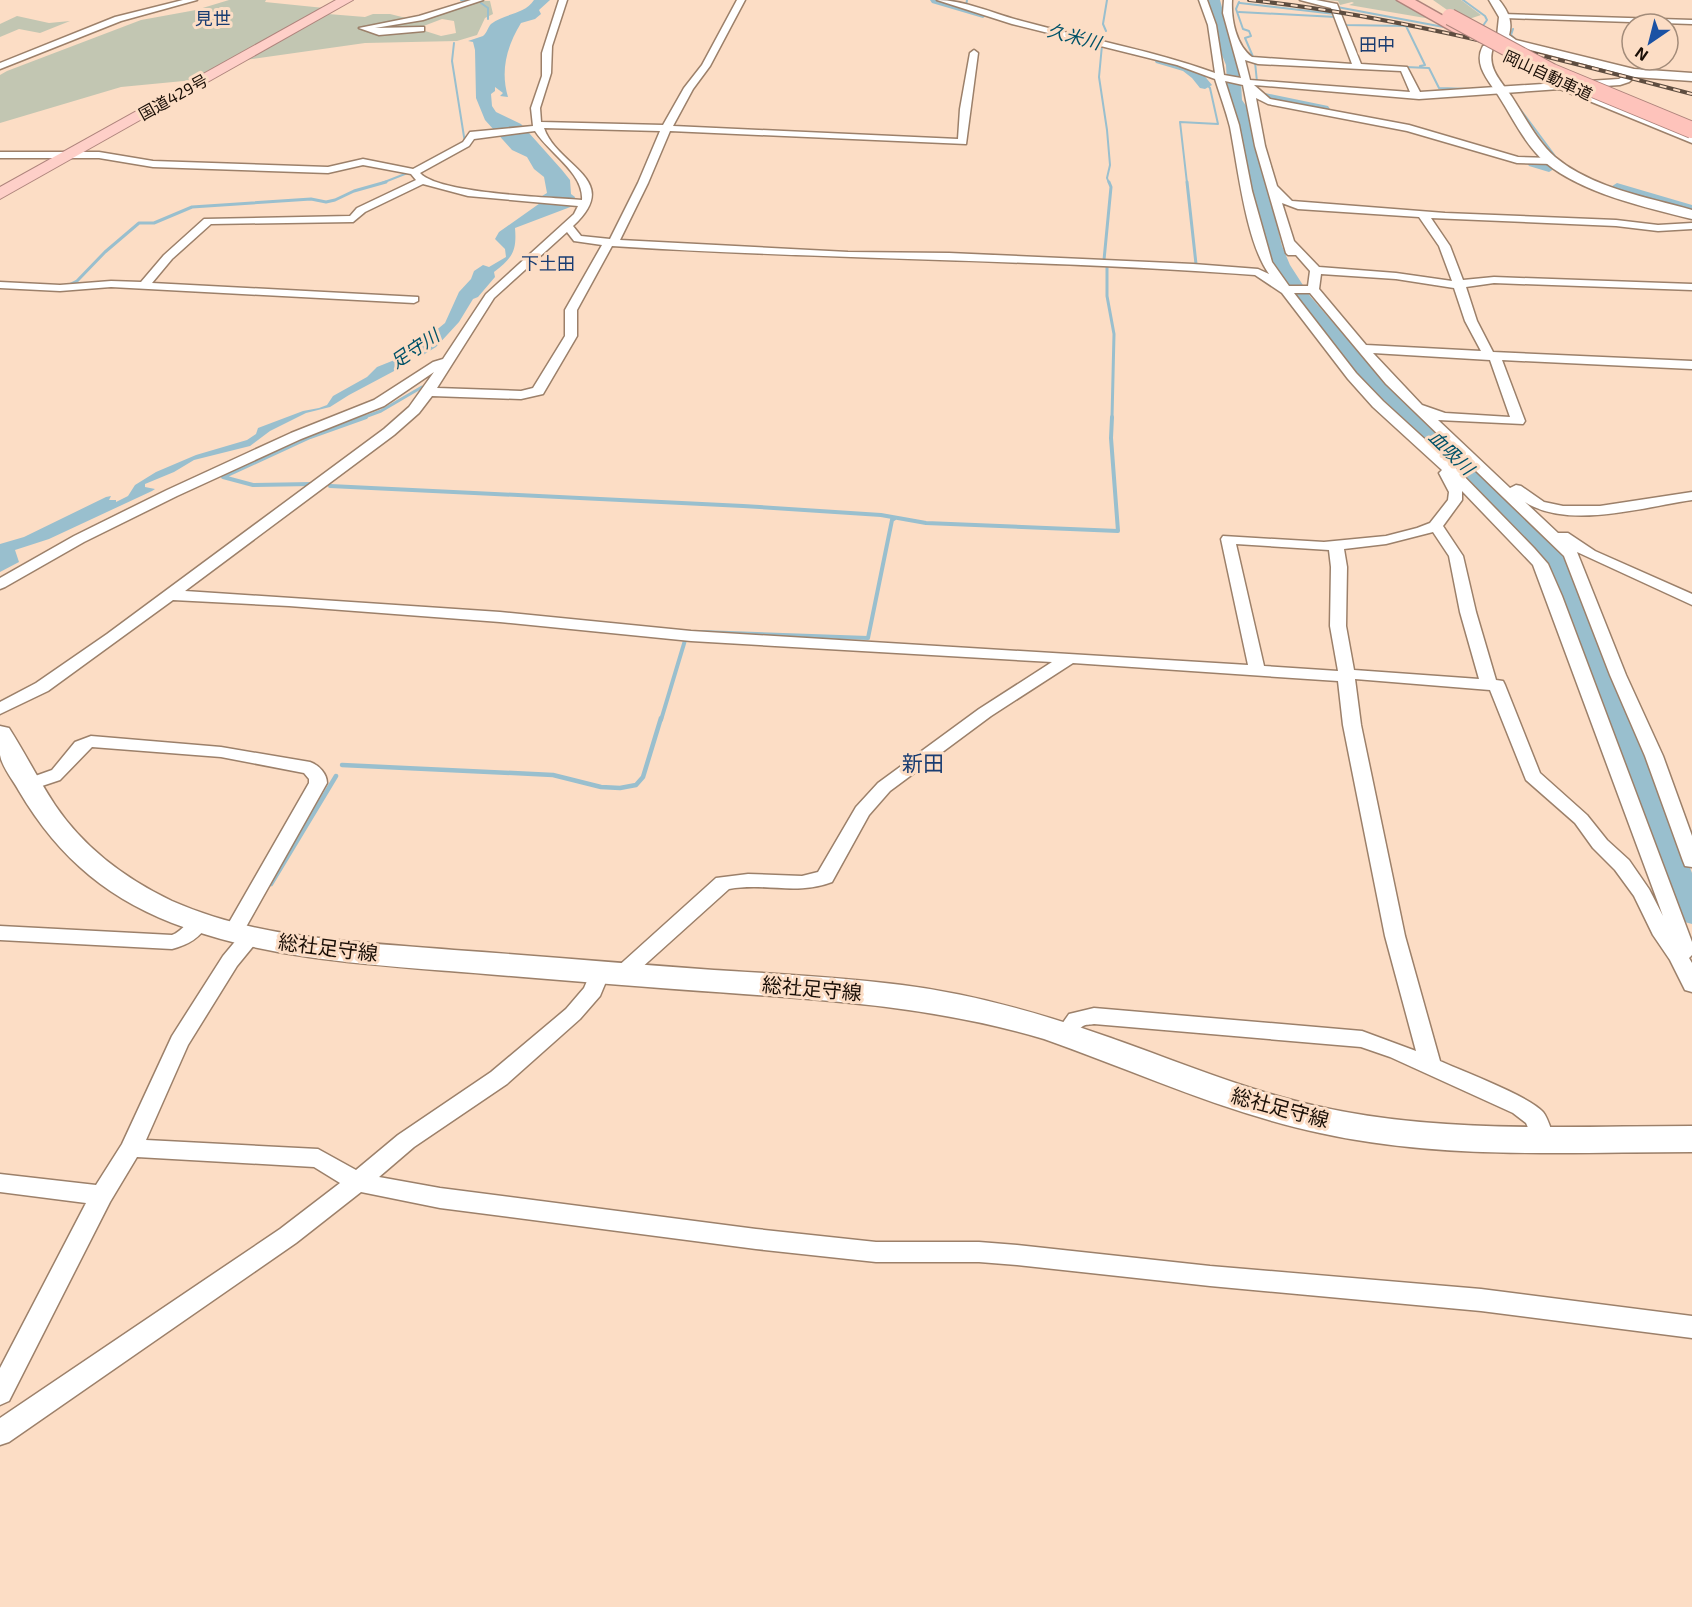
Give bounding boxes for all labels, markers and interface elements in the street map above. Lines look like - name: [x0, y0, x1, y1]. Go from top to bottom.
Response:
- district label: 見世: [195, 7, 231, 29]
- north arrow: [1620, 12, 1680, 72]
- water label: 久米川: [1045, 18, 1105, 54]
- district label: 田中: [1359, 33, 1395, 55]
- text: N: [1631, 44, 1651, 66]
- street label: 岡山自動車道: [1501, 46, 1596, 103]
- street label: 国道429号: [135, 70, 211, 123]
- district label: 下土田: [521, 252, 575, 274]
- water label: 足守川: [386, 323, 445, 372]
- water label: 血吸川: [1425, 426, 1480, 480]
- district label: 新田: [902, 750, 944, 775]
- street label: 総社足守線: [277, 929, 379, 965]
- street label: 総社足守線: [761, 972, 863, 1004]
- street label: 総社足守線: [1229, 1083, 1332, 1132]

